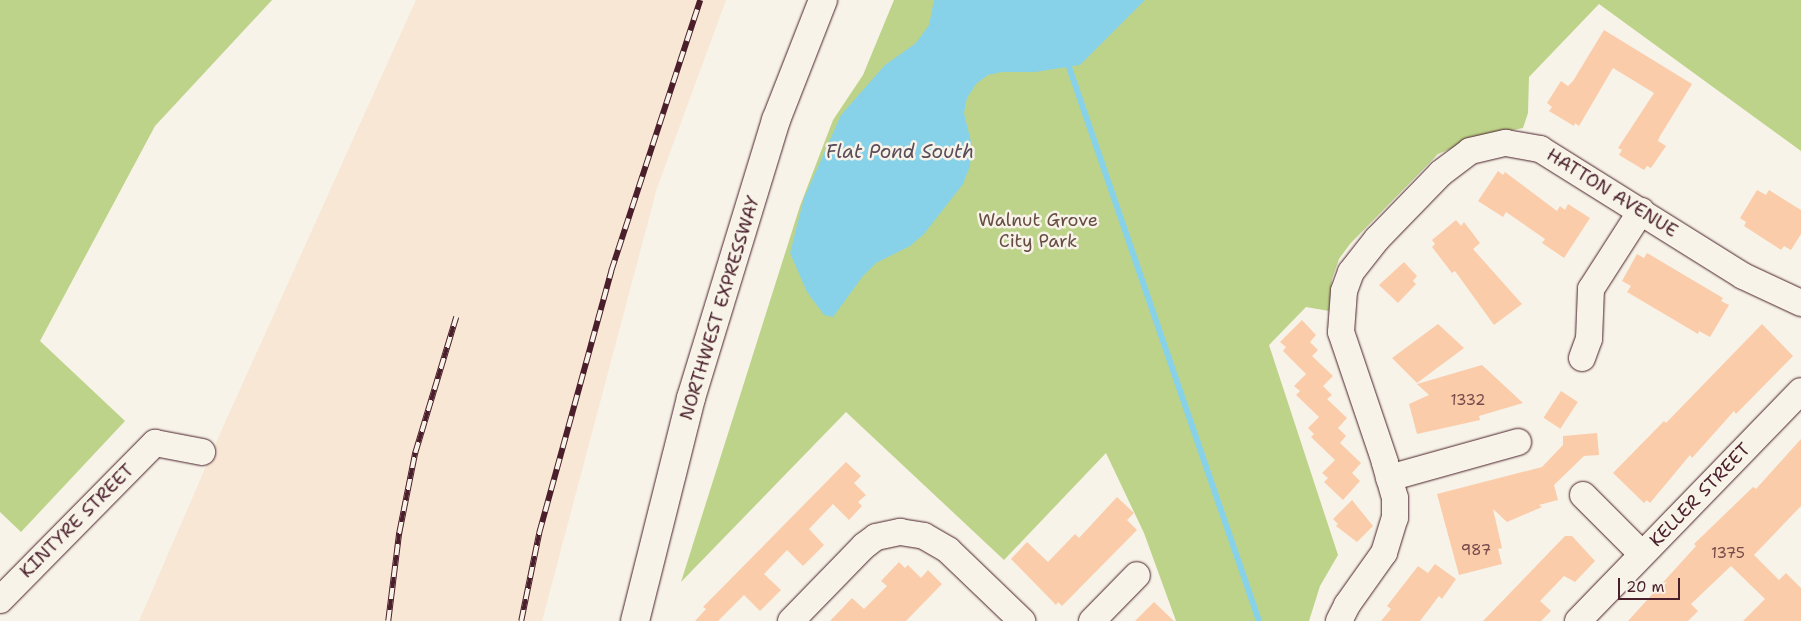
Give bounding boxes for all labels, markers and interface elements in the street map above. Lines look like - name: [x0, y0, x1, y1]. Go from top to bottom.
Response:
- water label: Flat Pond South: [826, 141, 974, 163]
- street label: HATTON AVENUE: [1542, 144, 1682, 242]
- street label: NORTHWEST EXPRESSWAY: [676, 193, 764, 423]
- park label: Walnut Grove City Park: [978, 210, 1098, 252]
- house number: 1332: [1450, 392, 1486, 410]
- street label: KELLER STREET: [1645, 439, 1755, 551]
- street label: KINTYRE STREET: [15, 459, 139, 583]
- house number: 987: [1461, 542, 1491, 560]
- house number: 1375: [1711, 545, 1745, 563]
- scale bar: [1621, 568, 1684, 600]
- text: 20 m: [1626, 577, 1665, 597]

